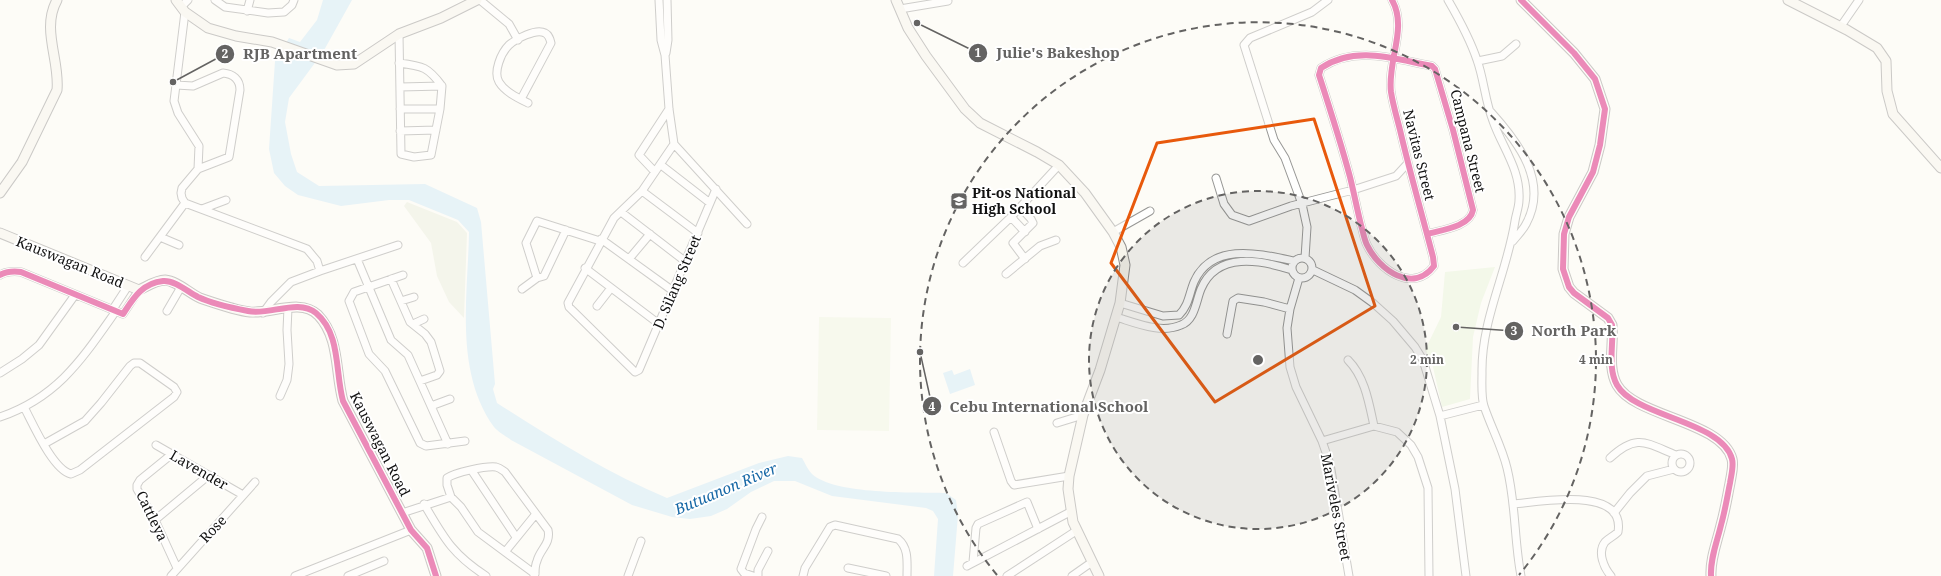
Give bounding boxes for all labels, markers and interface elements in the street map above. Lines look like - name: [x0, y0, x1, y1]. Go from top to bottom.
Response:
- callout: Julie's Bakeshop: [968, 39, 1127, 66]
- callout: RJB Apartment: [215, 40, 365, 67]
- text: Julie's Bakeshop: [995, 42, 1120, 62]
- text: RJB Apartment: [243, 43, 357, 63]
- text: 1: [975, 44, 982, 61]
- text: 2: [222, 45, 229, 62]
- street label: Campana Street: [1446, 87, 1491, 195]
- street label: Navitas Street: [1399, 107, 1440, 202]
- place label: Pit-os National High School: [972, 183, 1076, 218]
- school or university icon: Pit-os National High School: [949, 191, 969, 211]
- street label: Kauswagan Road: [13, 231, 127, 292]
- street label: D. Silang Street: [648, 232, 705, 332]
- callout: North Park: [1504, 317, 1625, 344]
- text: North Park: [1532, 320, 1617, 340]
- text: 3: [1511, 322, 1518, 339]
- text: 2 min: [1410, 351, 1444, 368]
- text: 4 min: [1579, 351, 1613, 368]
- centre of rings: [1251, 353, 1265, 367]
- street label: Kauswagan Road: [346, 388, 415, 500]
- callout: Cebu International School: [922, 393, 1157, 420]
- text: Cebu International School: [950, 396, 1149, 416]
- text: 4: [929, 398, 936, 415]
- street label: Lavender: [167, 445, 232, 494]
- street label: Mariveles Street: [1317, 452, 1356, 562]
- water label: Butuanon River: [670, 457, 781, 519]
- street label: Cattleya: [132, 487, 173, 544]
- street label: Rose: [195, 511, 230, 547]

